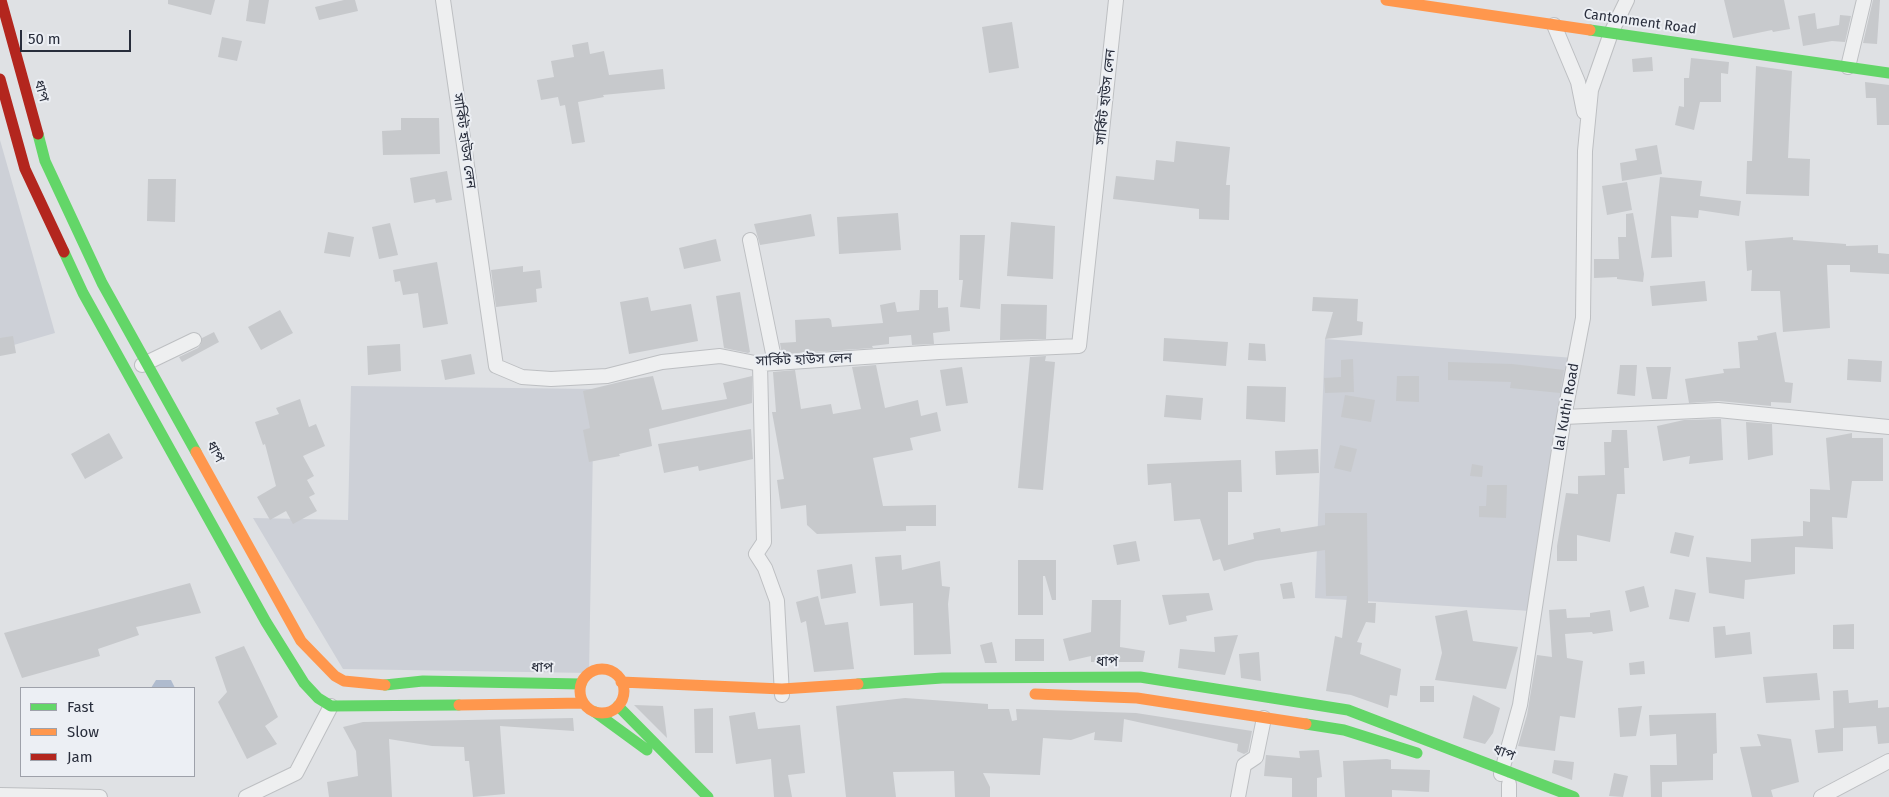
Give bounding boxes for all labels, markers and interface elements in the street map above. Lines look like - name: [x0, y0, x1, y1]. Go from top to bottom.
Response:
- street label: Cantonment Road: [1583, 6, 1697, 38]
- scale bar: [22, 20, 134, 52]
- text: 50 m: [28, 30, 61, 48]
- street label: সার্কিট হাউস লেন: [1093, 48, 1119, 146]
- street label: ধাপ: [30, 78, 52, 104]
- street label: সার্কিট হাউস লেন: [449, 92, 479, 190]
- street label: সার্কিট হাউস লেন: [756, 350, 852, 370]
- street label: lal Kuthi Road: [1551, 362, 1583, 452]
- street label: ধাপ: [202, 438, 228, 466]
- street label: ধাপ: [1096, 654, 1118, 670]
- street label: ধাপ: [531, 659, 553, 677]
- legend: [20, 687, 195, 777]
- text: Fast: [67, 698, 94, 716]
- text: Slow: [67, 723, 99, 741]
- street label: ধাপ: [1491, 741, 1517, 765]
- text: Jam: [67, 748, 93, 766]

